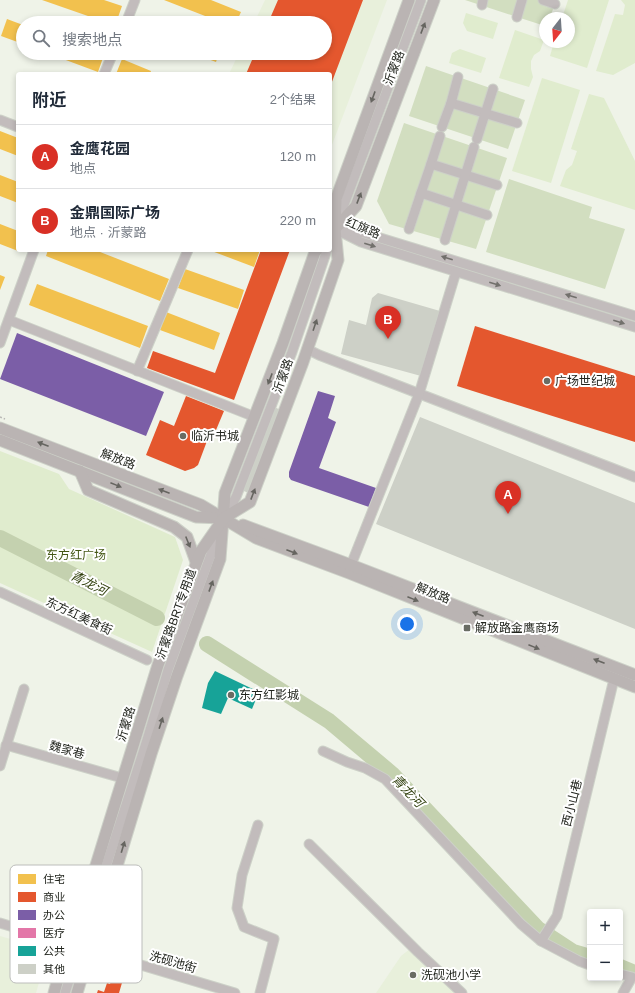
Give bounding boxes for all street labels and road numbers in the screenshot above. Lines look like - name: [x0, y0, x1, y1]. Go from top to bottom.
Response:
- street label: 沂蒙路: [381, 49, 407, 87]
- street label: 红旗路: [344, 215, 382, 241]
- street label: 沂蒙路: [270, 357, 296, 395]
- street label: 解放路: [99, 446, 137, 472]
- street label: 沂蒙路BRT专用道: [153, 567, 199, 661]
- street label: 解放路: [414, 580, 452, 606]
- street label: 东方红美食街: [43, 594, 115, 638]
- street label: 沂蒙路: [114, 705, 138, 743]
- street label: 魏家巷: [48, 738, 86, 762]
- street label: 西小山巷: [559, 778, 585, 828]
- street label: 洗砚池街: [148, 949, 198, 975]

